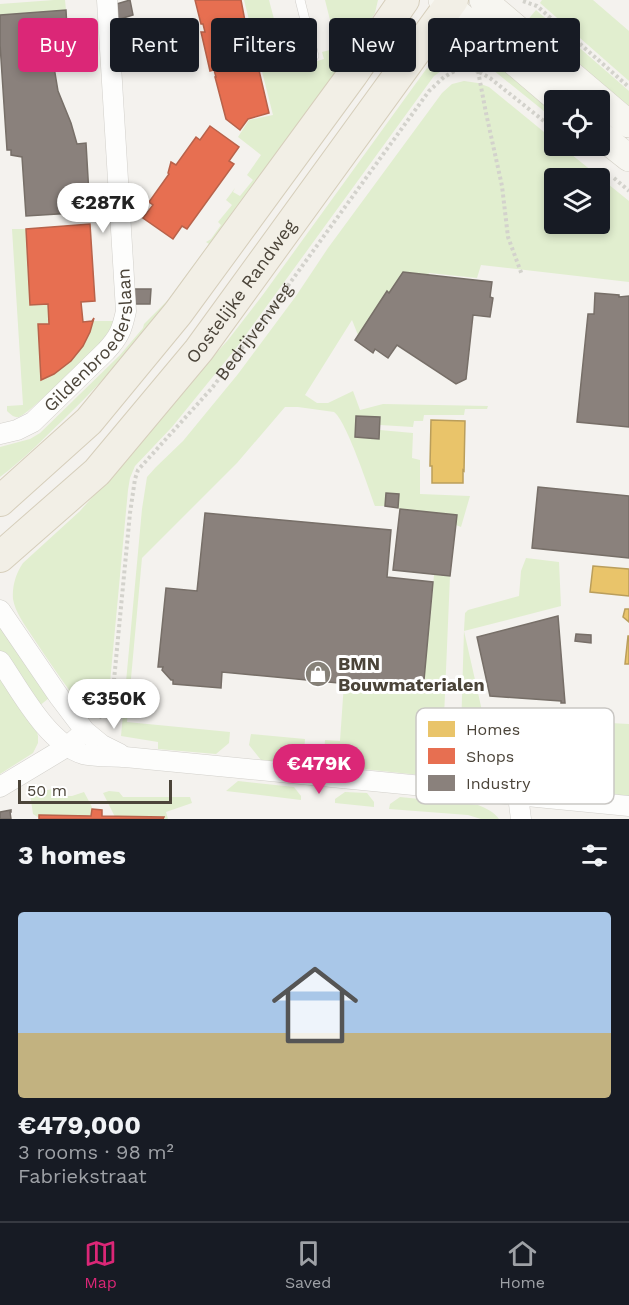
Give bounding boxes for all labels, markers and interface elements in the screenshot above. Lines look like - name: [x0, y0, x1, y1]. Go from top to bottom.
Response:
- chip: Buy: [18, 18, 98, 72]
- chip: Rent: [110, 18, 199, 72]
- chip: Filters: [211, 18, 317, 72]
- chip: New: [329, 18, 416, 72]
- chip: Apartment: [428, 18, 580, 72]
- map controls: [544, 90, 610, 234]
- button: locate: [544, 90, 610, 156]
- button: layers: [544, 168, 610, 234]
- pin: €287K: [61, 183, 145, 234]
- text: €287K: [71, 190, 135, 214]
- street label: Oostelijke Randweg: [181, 215, 300, 367]
- street label: Gildenbroederslaan: [39, 268, 136, 416]
- street label: Bedrijvenweg: [210, 278, 297, 384]
- place label: BMN Bouwmaterialen: [338, 653, 485, 695]
- shop icon: BMN Bouwmaterialen: [303, 659, 333, 689]
- pin: €350K: [72, 679, 156, 730]
- text: €350K: [82, 686, 146, 710]
- legend: [416, 708, 614, 804]
- text: Homes: [466, 720, 520, 739]
- pin: €479K: [277, 744, 361, 795]
- text: Shops: [466, 747, 514, 766]
- text: €479K: [287, 751, 351, 775]
- text: Industry: [466, 774, 531, 793]
- scale bar: [18, 777, 172, 804]
- text: 50 m: [27, 781, 67, 800]
- icon: filters: [578, 839, 611, 872]
- text: 3 homes: [18, 840, 126, 870]
- icon: home: [261, 951, 369, 1059]
- text: €479,000: [18, 1110, 141, 1140]
- text: 3 rooms · 98 m²: [18, 1140, 174, 1164]
- text: Fabriekstraat: [18, 1164, 147, 1188]
- tab: Map: [84, 1237, 117, 1292]
- tab: Saved: [285, 1237, 331, 1292]
- tab: Home: [499, 1237, 545, 1292]

